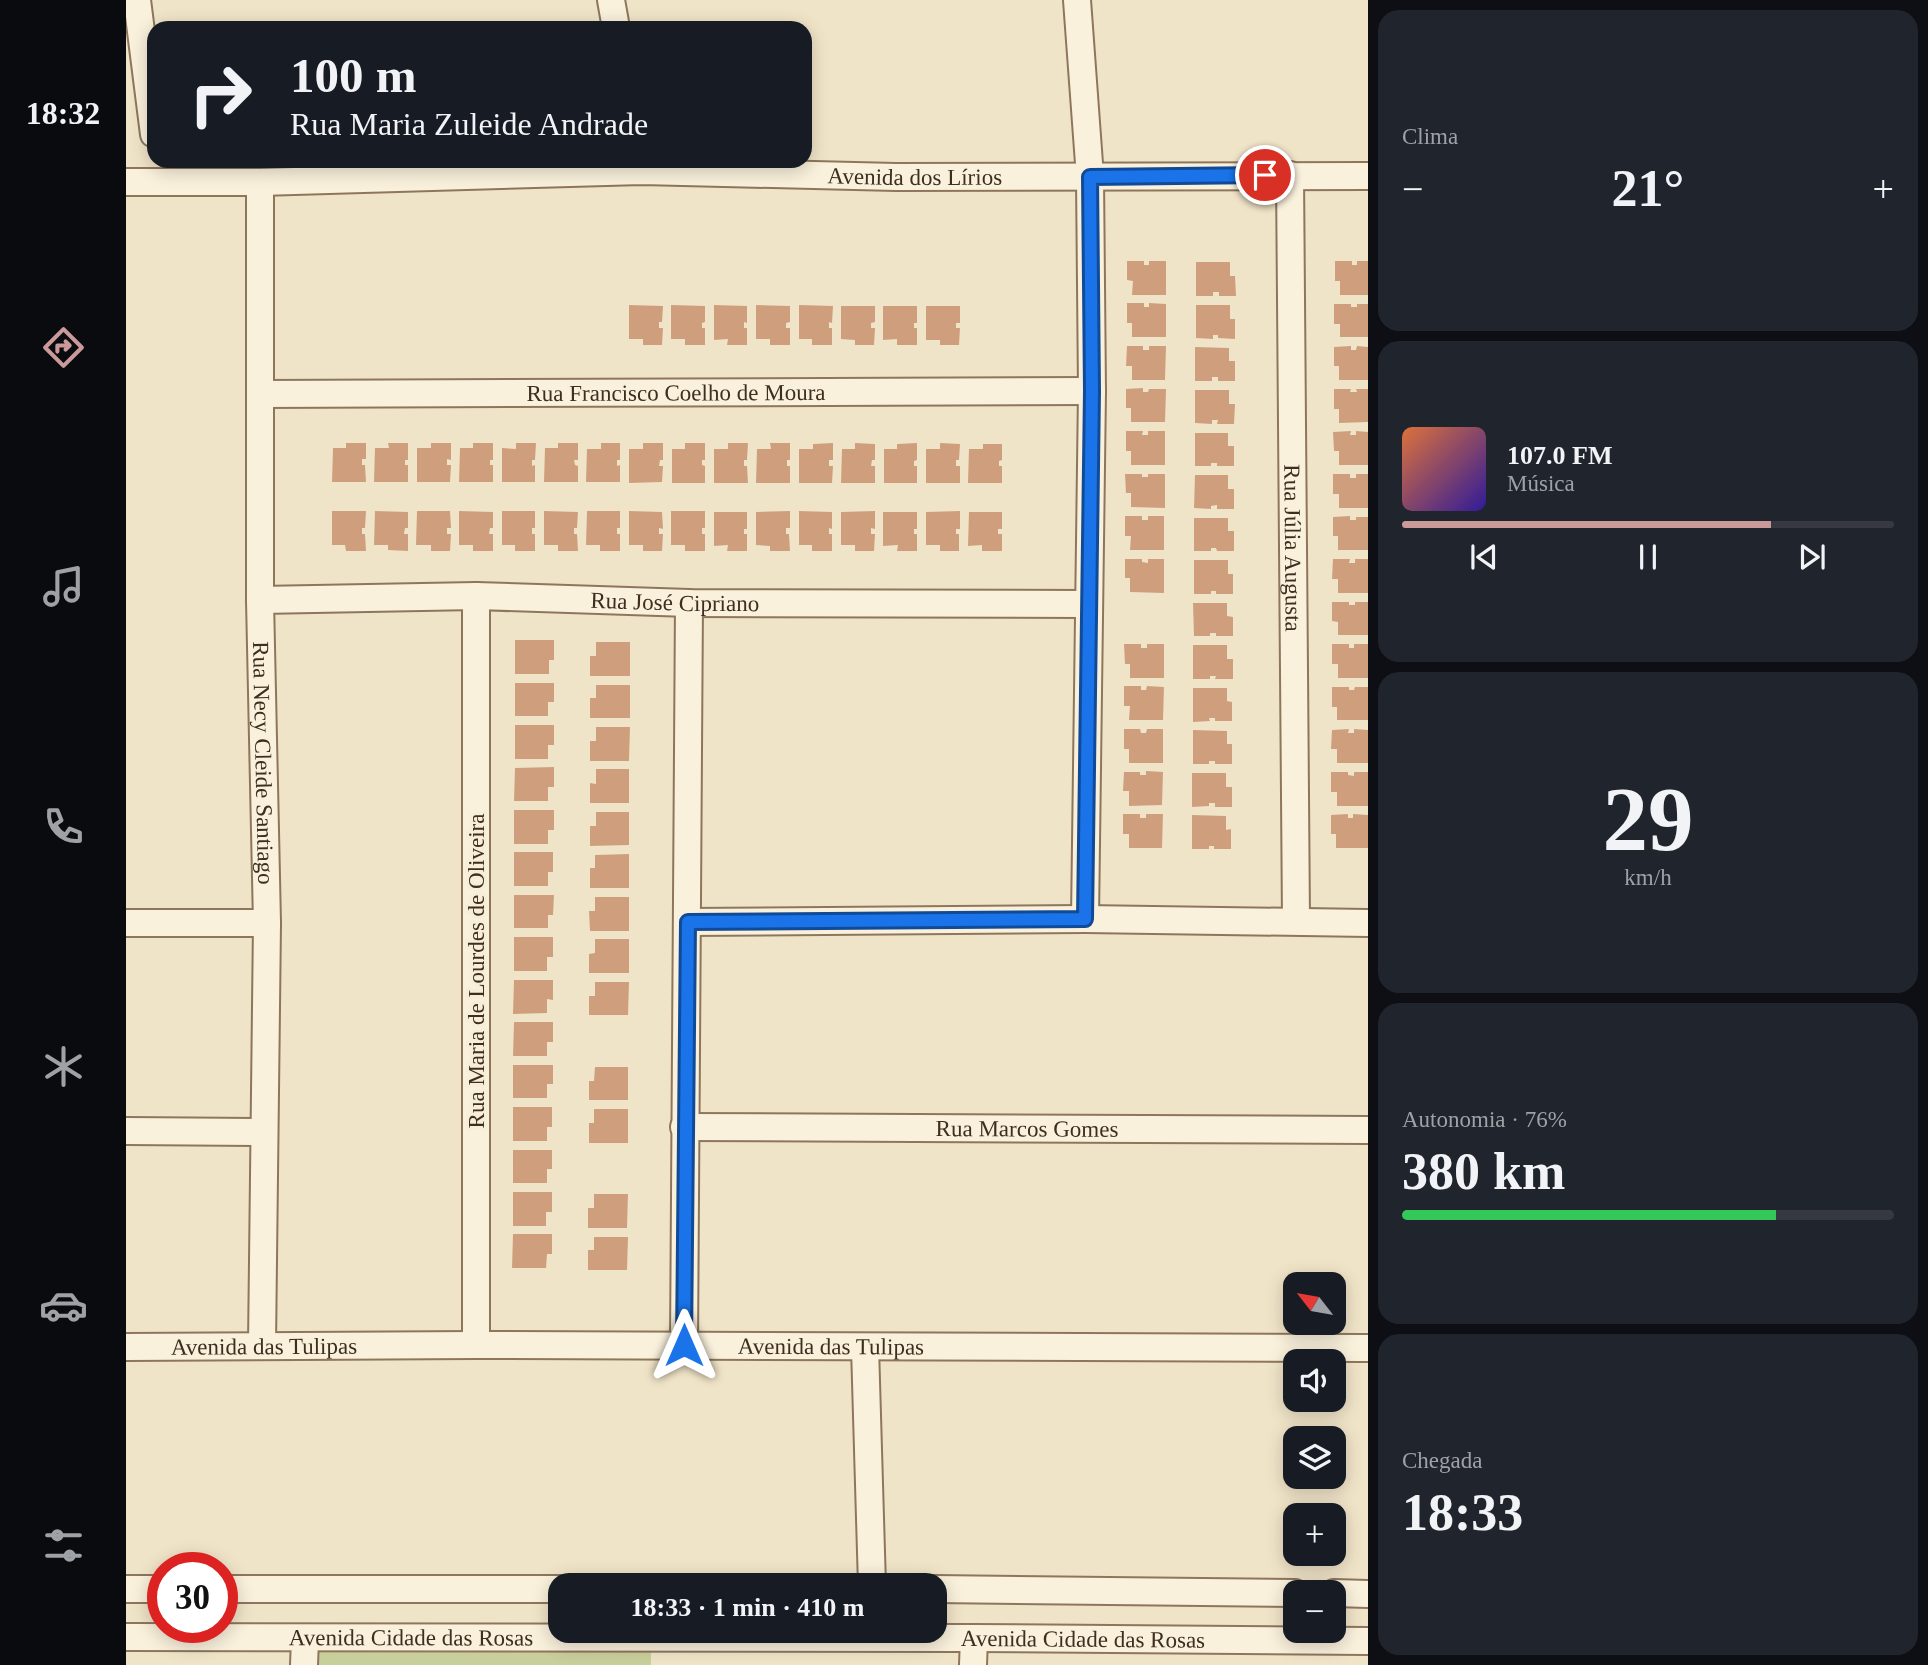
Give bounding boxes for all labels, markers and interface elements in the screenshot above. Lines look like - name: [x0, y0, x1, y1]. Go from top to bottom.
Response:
- text: 100 m: [290, 48, 417, 103]
- icon: right: [175, 49, 266, 140]
- text: 18:32: [26, 95, 100, 131]
- text: Rua Maria Zuleide Andrade: [290, 106, 648, 142]
- text: Clima: [1402, 124, 1458, 149]
- pin: [1235, 145, 1295, 205]
- icon: arrive: [1246, 156, 1284, 194]
- text: 21°: [1612, 160, 1684, 217]
- street label: Avenida dos Lírios: [827, 163, 1002, 190]
- text: −: [1402, 168, 1423, 210]
- text: +: [1873, 168, 1894, 210]
- icon: directions: [39, 323, 88, 372]
- street label: Rua Francisco Coelho de Moura: [526, 379, 826, 406]
- text: 107.0 FM: [1507, 441, 1612, 470]
- street label: Rua Júlia Augusta: [1280, 464, 1306, 632]
- text: Música: [1507, 471, 1575, 496]
- icon: previous: [1465, 538, 1503, 576]
- icon: pause: [1629, 538, 1667, 576]
- icon: next: [1793, 538, 1831, 576]
- icon: music: [39, 562, 88, 611]
- street label: Rua José Cipriano: [590, 587, 759, 616]
- street label: Rua Necy Cleide Santiago: [248, 641, 279, 885]
- text: 29: [1603, 769, 1694, 870]
- icon: phone: [39, 802, 88, 851]
- street label: Rua Maria de Lourdes de Oliveira: [464, 814, 489, 1128]
- text: km/h: [1624, 865, 1672, 890]
- icon: climate: [39, 1042, 88, 1091]
- text: Autonomia · 76%: [1402, 1107, 1567, 1132]
- street label: Rua Marcos Gomes: [936, 1116, 1118, 1141]
- text: 380 km: [1402, 1143, 1565, 1200]
- north arrow: [1283, 1272, 1346, 1335]
- map controls: [1283, 1272, 1346, 1643]
- icon: car: [39, 1281, 88, 1330]
- position arrow: [647, 1308, 721, 1382]
- street label: Avenida das Tulipas: [171, 1333, 357, 1359]
- street label: Avenida das Tulipas: [738, 1333, 924, 1359]
- button: sound: [1283, 1349, 1346, 1412]
- button: layers: [1283, 1426, 1346, 1489]
- text: Chegada: [1402, 1448, 1482, 1473]
- text: 18:33: [1402, 1484, 1523, 1541]
- button: +: [1283, 1503, 1346, 1566]
- icon: filters: [39, 1521, 88, 1570]
- speed limit sign: 30: [147, 1552, 238, 1643]
- button: −: [1283, 1580, 1346, 1643]
- text: 18:33 · 1 min · 410 m: [631, 1593, 865, 1622]
- street label: Avenida Cidade das Rosas: [289, 1625, 533, 1650]
- street label: Avenida Cidade das Rosas: [961, 1625, 1205, 1652]

